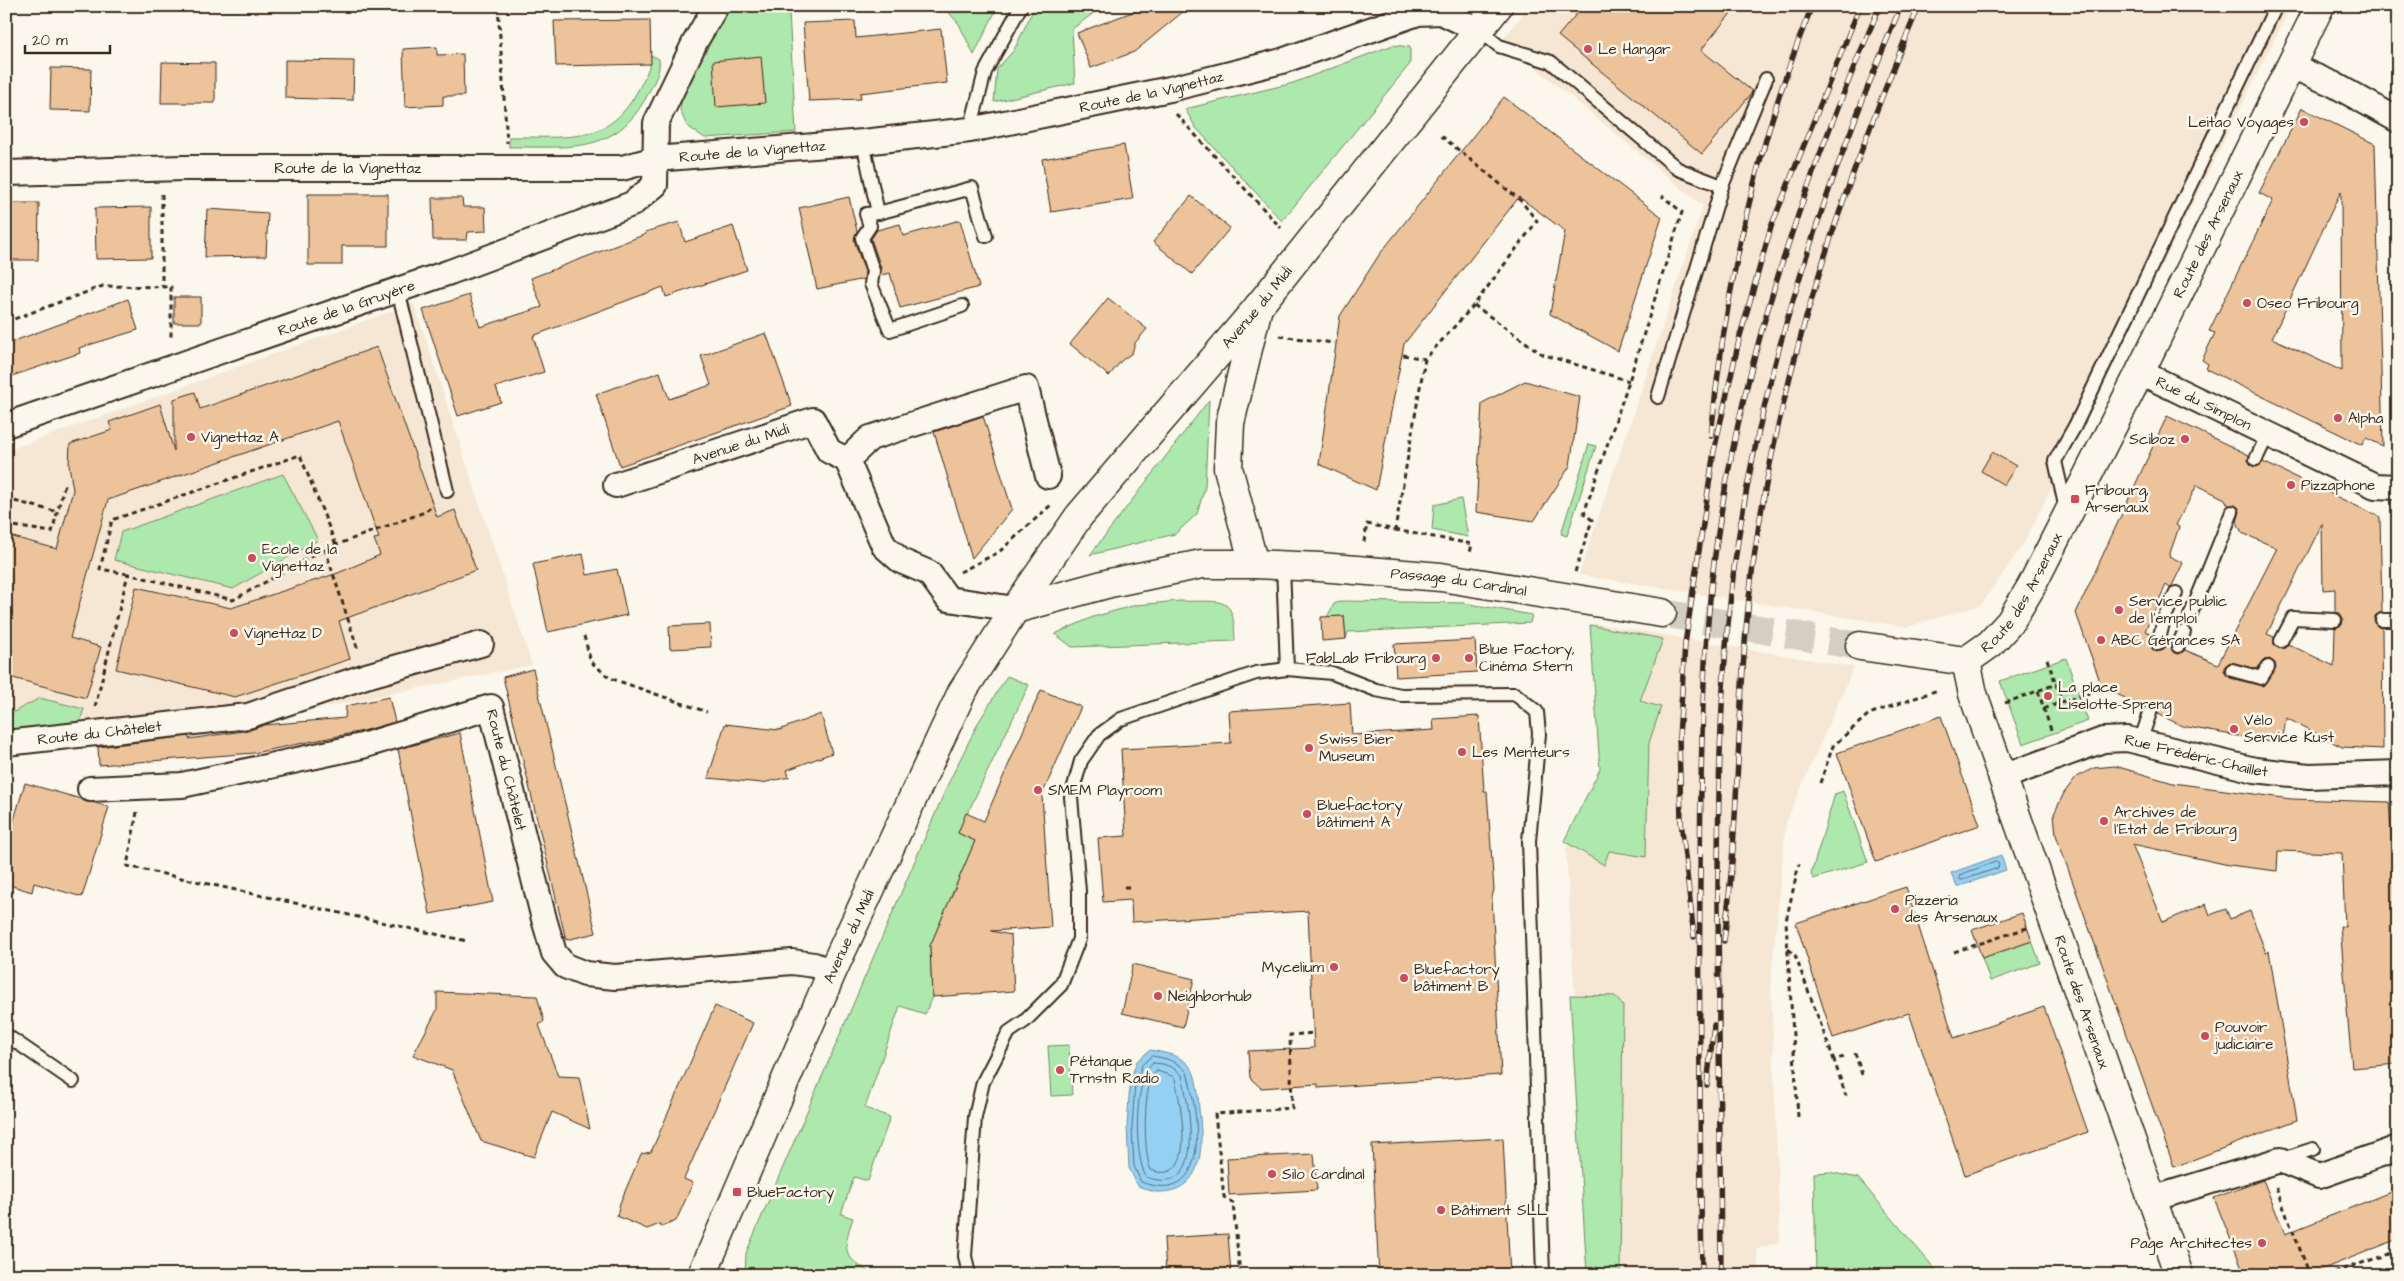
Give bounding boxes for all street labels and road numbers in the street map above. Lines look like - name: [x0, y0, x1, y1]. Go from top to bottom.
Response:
- street label: Route de la Vignettaz: [1078, 66, 1226, 118]
- street label: Route de la Vignettaz: [678, 135, 827, 168]
- street label: Route de la Vignettaz: [274, 158, 422, 180]
- street label: Route des Arsenaux: [2168, 166, 2249, 302]
- street label: Avenue du Midi: [1217, 262, 1298, 353]
- street label: Route de la Gruyère: [275, 275, 418, 342]
- street label: Rue du Simplon: [2152, 371, 2256, 436]
- street label: Avenue du Midi: [689, 418, 792, 470]
- street label: Route des Arsenaux: [1977, 528, 2068, 658]
- street label: Passage du Cardinal: [1390, 563, 1528, 602]
- street label: Route du Châtelet: [481, 707, 532, 833]
- street label: Route du Châtelet: [36, 716, 163, 750]
- street label: Rue Frédéric-Chaillet: [2122, 729, 2269, 782]
- street label: Avenue du Midi: [818, 886, 880, 987]
- street label: Route des Arsenaux: [2049, 933, 2114, 1072]

